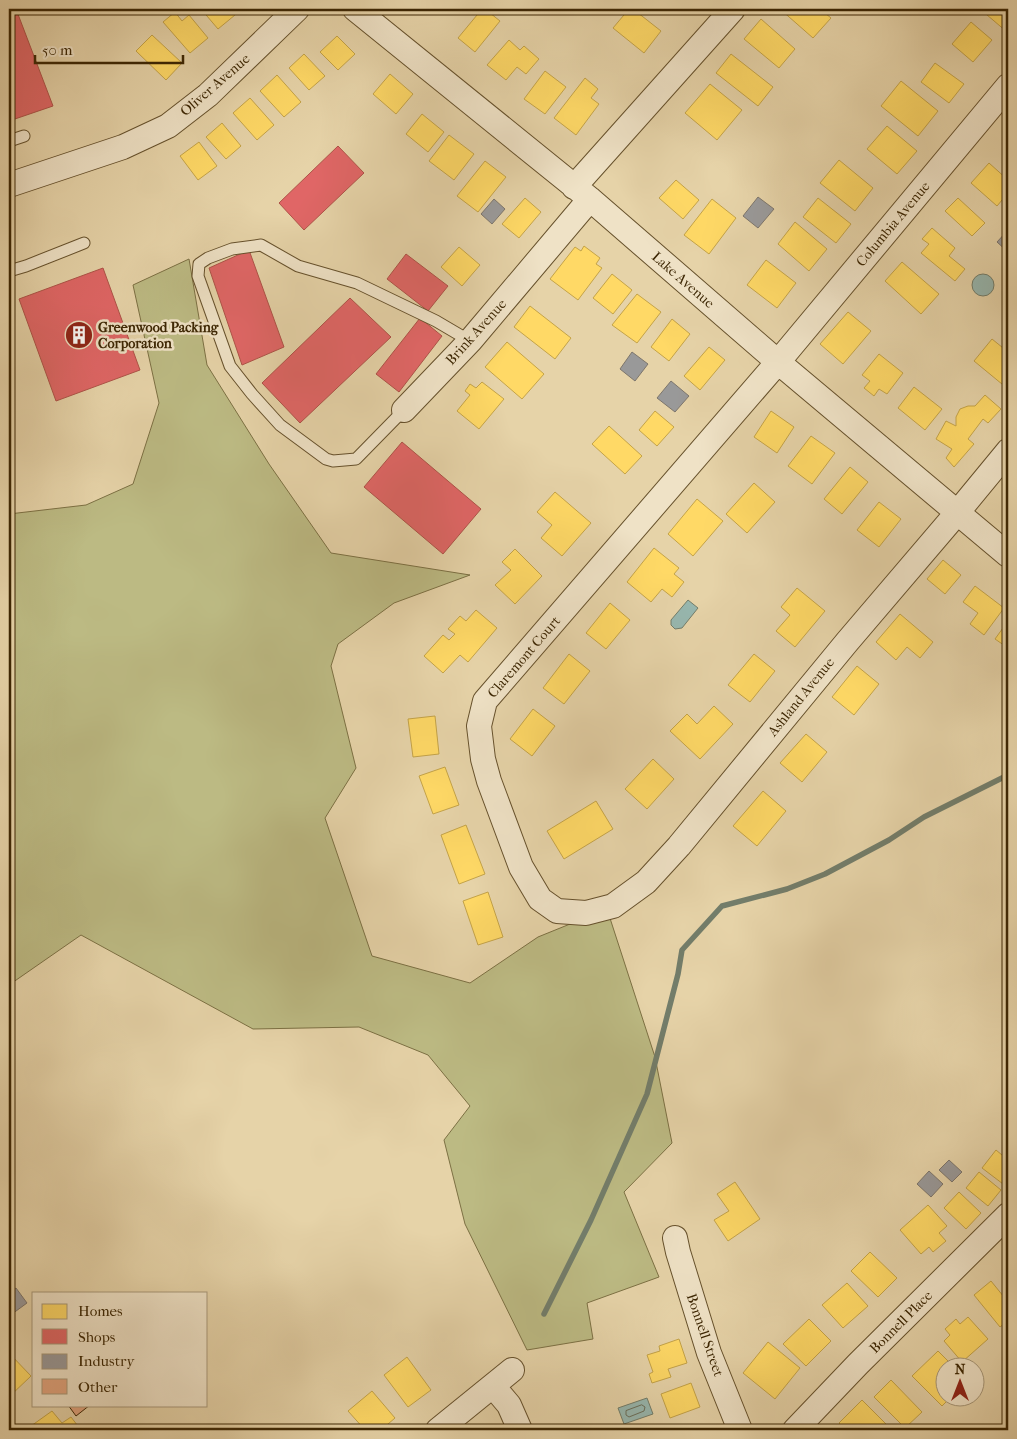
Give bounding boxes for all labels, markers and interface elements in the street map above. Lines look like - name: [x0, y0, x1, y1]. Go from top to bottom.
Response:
- scale bar: [35, 32, 182, 64]
- text: 50 m: [42, 41, 73, 59]
- street label: Oliver Avenue: [177, 50, 253, 120]
- street label: Columbia Avenue: [853, 178, 934, 270]
- street label: Lake Avenue: [648, 248, 718, 312]
- street label: Brink Avenue: [442, 296, 510, 368]
- place label: Greenwood Packing Corporation: [98, 319, 219, 352]
- building icon: Greenwood Packing Corporation: [64, 320, 94, 350]
- street label: Claremont Court: [484, 613, 564, 701]
- street label: Ashland Avenue: [763, 654, 838, 741]
- street label: Bonnell Place: [866, 1287, 936, 1357]
- street label: Bonnell Street: [683, 1291, 727, 1379]
- legend: [32, 1292, 208, 1406]
- text: Homes: [78, 1302, 123, 1320]
- text: Shops: [78, 1328, 116, 1346]
- text: Industry: [78, 1352, 135, 1370]
- north arrow: [934, 1356, 984, 1406]
- text: N: [955, 1361, 966, 1378]
- text: Other: [78, 1378, 118, 1396]

